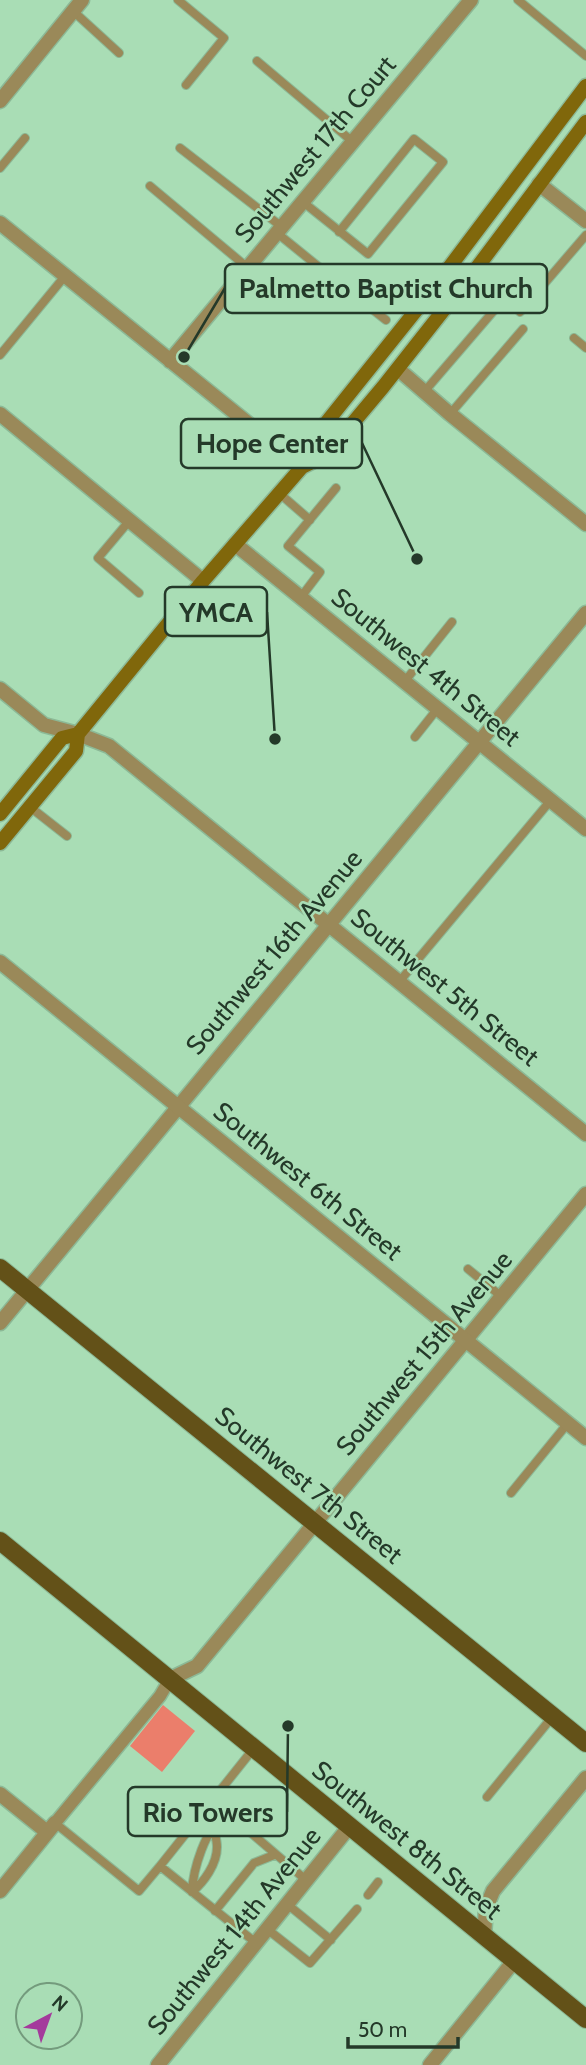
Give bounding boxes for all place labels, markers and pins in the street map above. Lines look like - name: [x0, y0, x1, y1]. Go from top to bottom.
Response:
- callout: Palmetto Baptist Church: [225, 264, 547, 313]
- callout: Hope Center: [181, 419, 362, 468]
- callout: YMCA: [165, 587, 267, 636]
- callout: Rio Towers: [128, 1787, 287, 1836]

